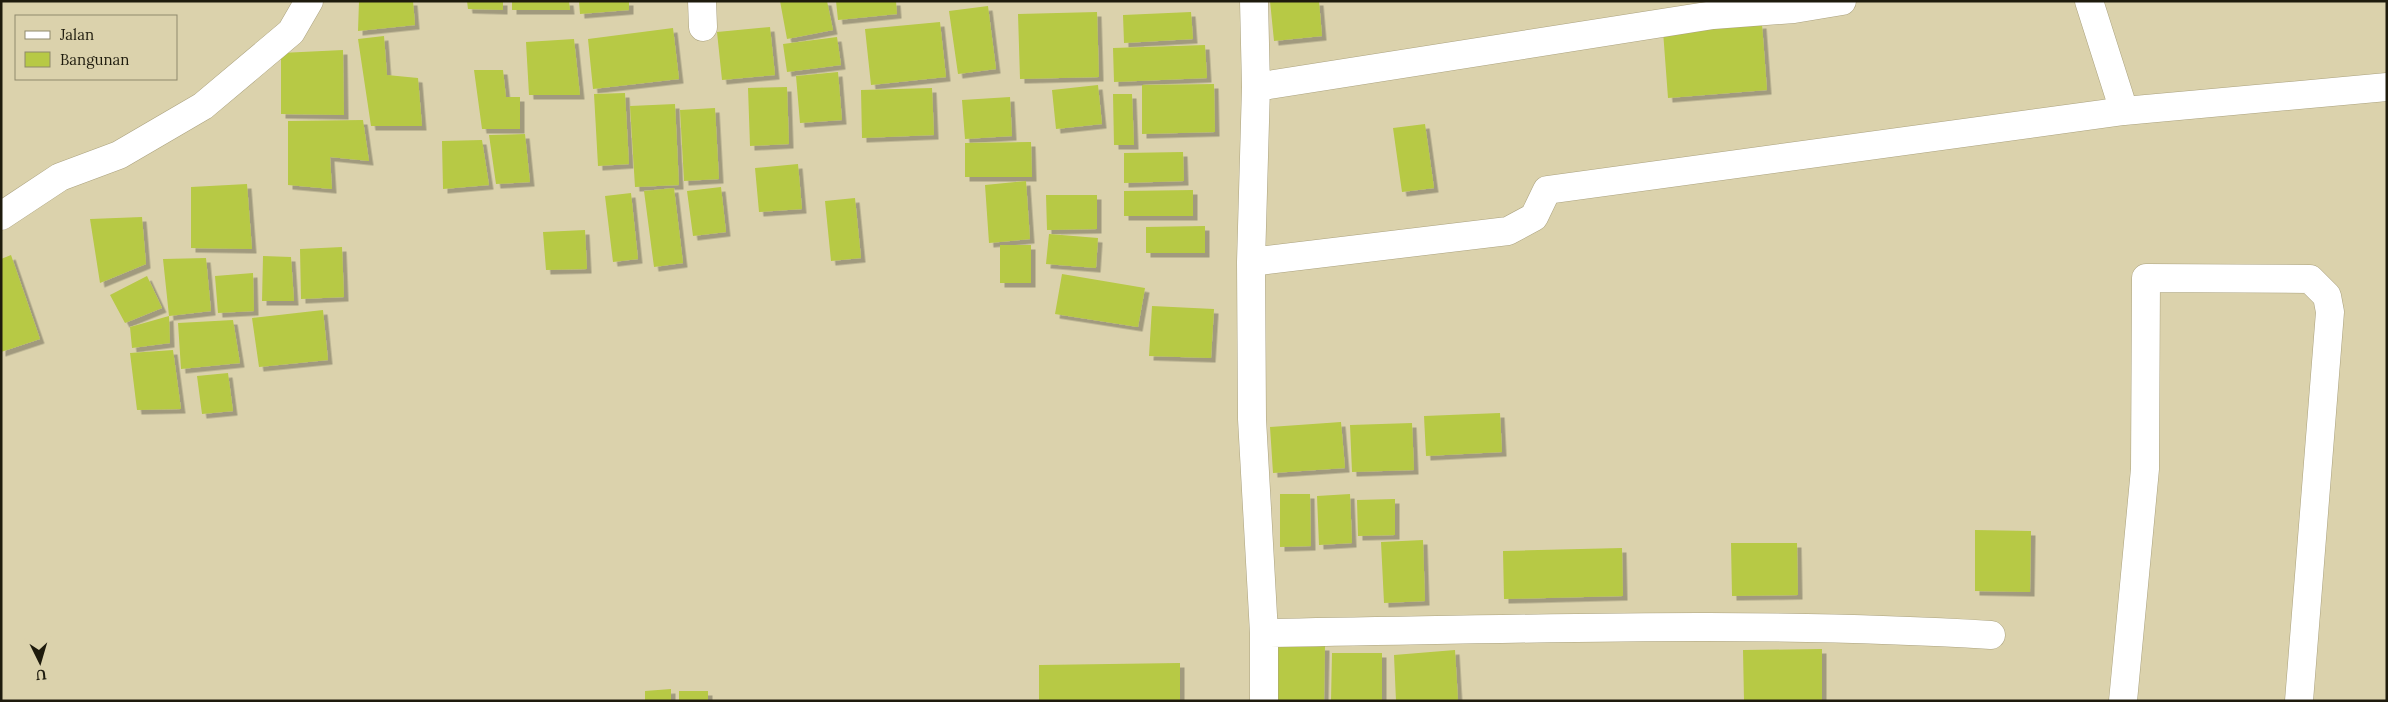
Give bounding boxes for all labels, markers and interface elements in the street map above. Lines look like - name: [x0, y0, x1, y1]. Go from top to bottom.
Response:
- legend: [15, 15, 178, 80]
- text: Jalan: [59, 25, 94, 44]
- text: Bangunan: [60, 50, 129, 69]
- north arrow: [15, 637, 65, 687]
- text: U: [35, 666, 47, 684]

